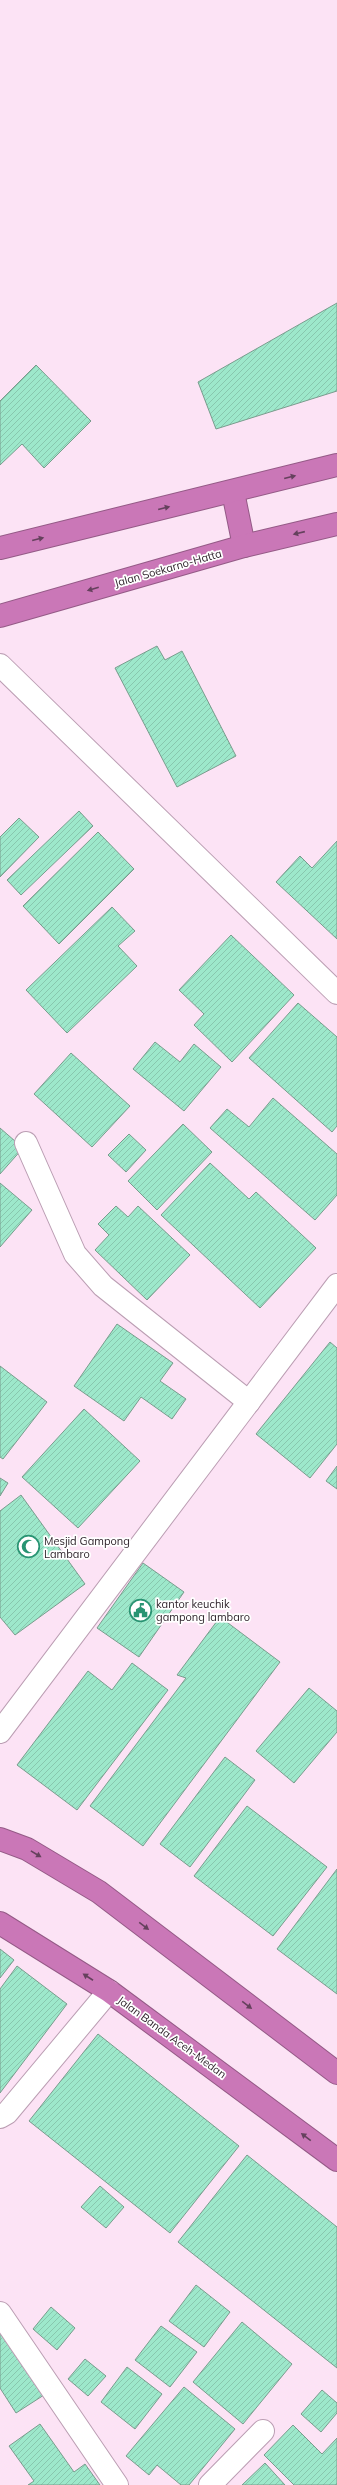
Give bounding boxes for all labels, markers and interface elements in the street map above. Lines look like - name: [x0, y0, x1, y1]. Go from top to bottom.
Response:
- one-way arrow: [285, 474, 297, 480]
- one-way arrow: [158, 505, 170, 511]
- one-way arrow: [293, 531, 305, 537]
- one-way arrow: [32, 536, 44, 542]
- street label: Jalan Soekarno-Hatta: [113, 546, 223, 590]
- one-way arrow: [86, 586, 98, 592]
- mosque icon: Mesjid Gampong Lambaro: [16, 1534, 42, 1560]
- place label: Mesjid Gampong Lambaro: [44, 1534, 130, 1561]
- public building icon: kantor keuchik gampong lambaro: [128, 1597, 154, 1623]
- place label: kantor keuchik gampong lambaro: [156, 1597, 250, 1624]
- one-way arrow: [30, 1851, 42, 1858]
- one-way arrow: [138, 1922, 149, 1931]
- one-way arrow: [83, 1973, 93, 1981]
- street label: Jalan Banda Aceh-Medan: [115, 1993, 229, 2081]
- one-way arrow: [242, 2001, 253, 2009]
- one-way arrow: [300, 2132, 311, 2141]

